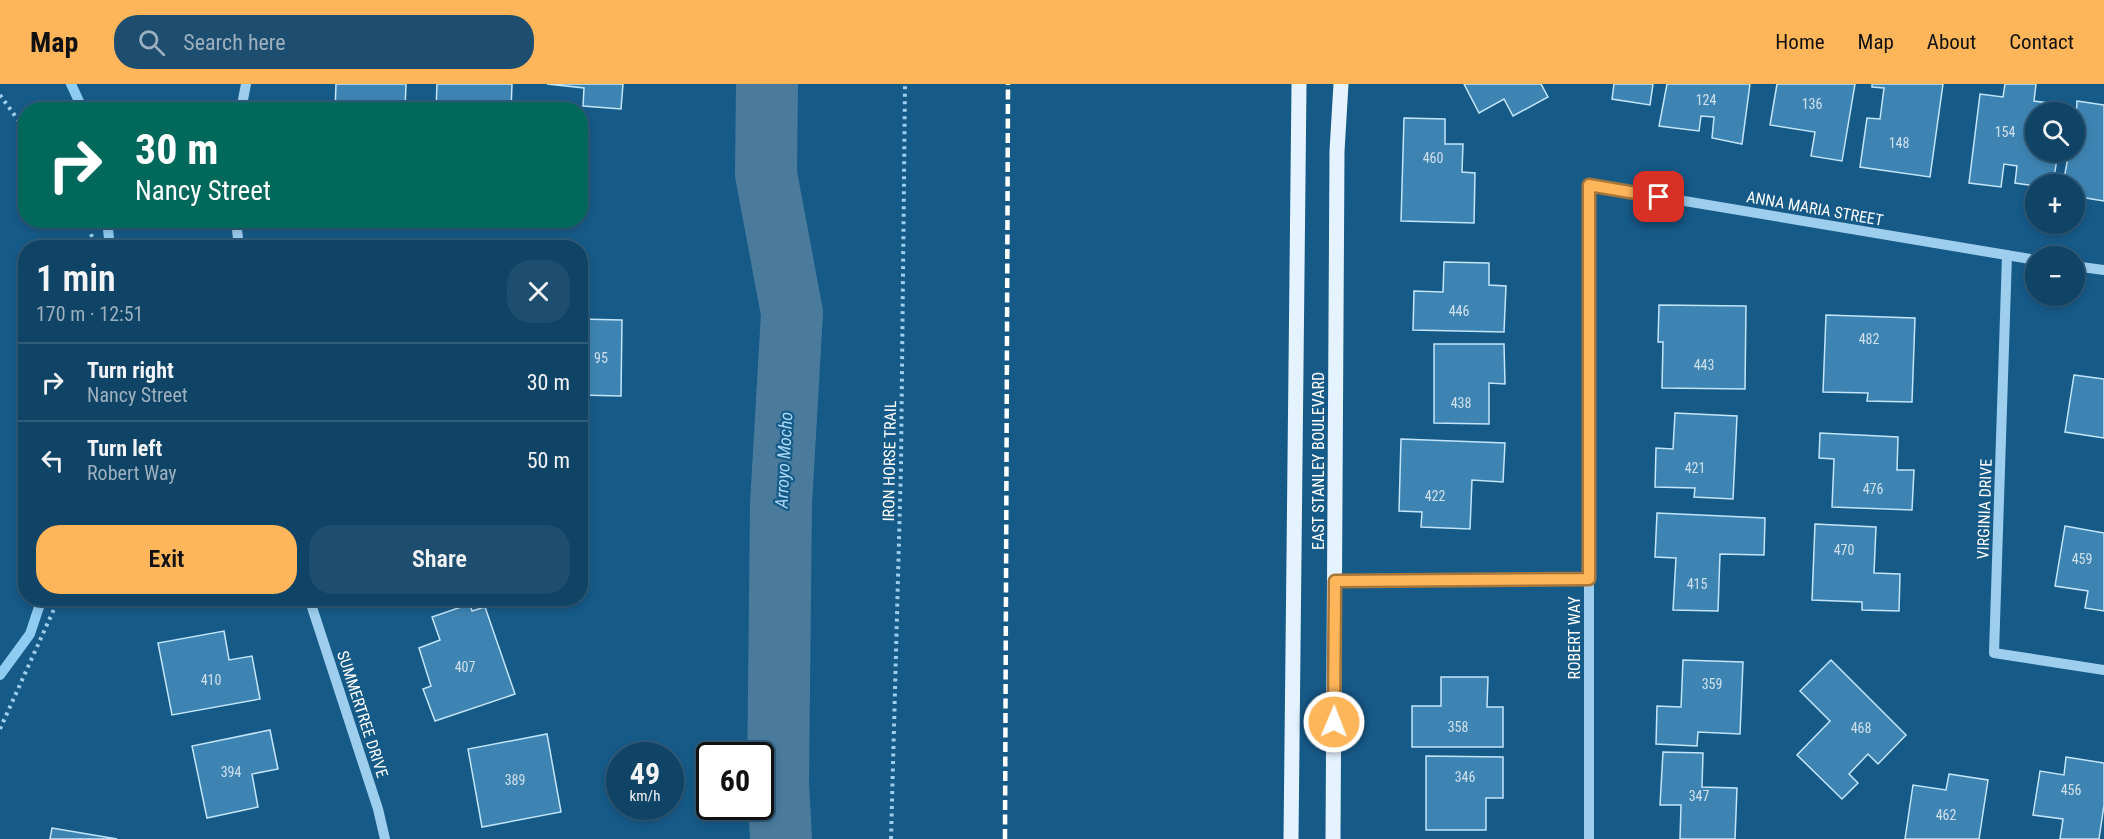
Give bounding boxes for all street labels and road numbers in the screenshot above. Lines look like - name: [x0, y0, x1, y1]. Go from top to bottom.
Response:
- street label: ANNA MARIA STREET: [1745, 187, 1885, 230]
- street label: EAST STANLEY BOULEVARD: [1309, 372, 1328, 550]
- street label: IRON HORSE TRAIL: [879, 400, 900, 522]
- street label: VIRGINIA DRIVE: [1973, 458, 1996, 560]
- street label: ROBERT WAY: [1565, 596, 1584, 680]
- street label: SUMMERTREE DRIVE: [333, 648, 392, 780]

